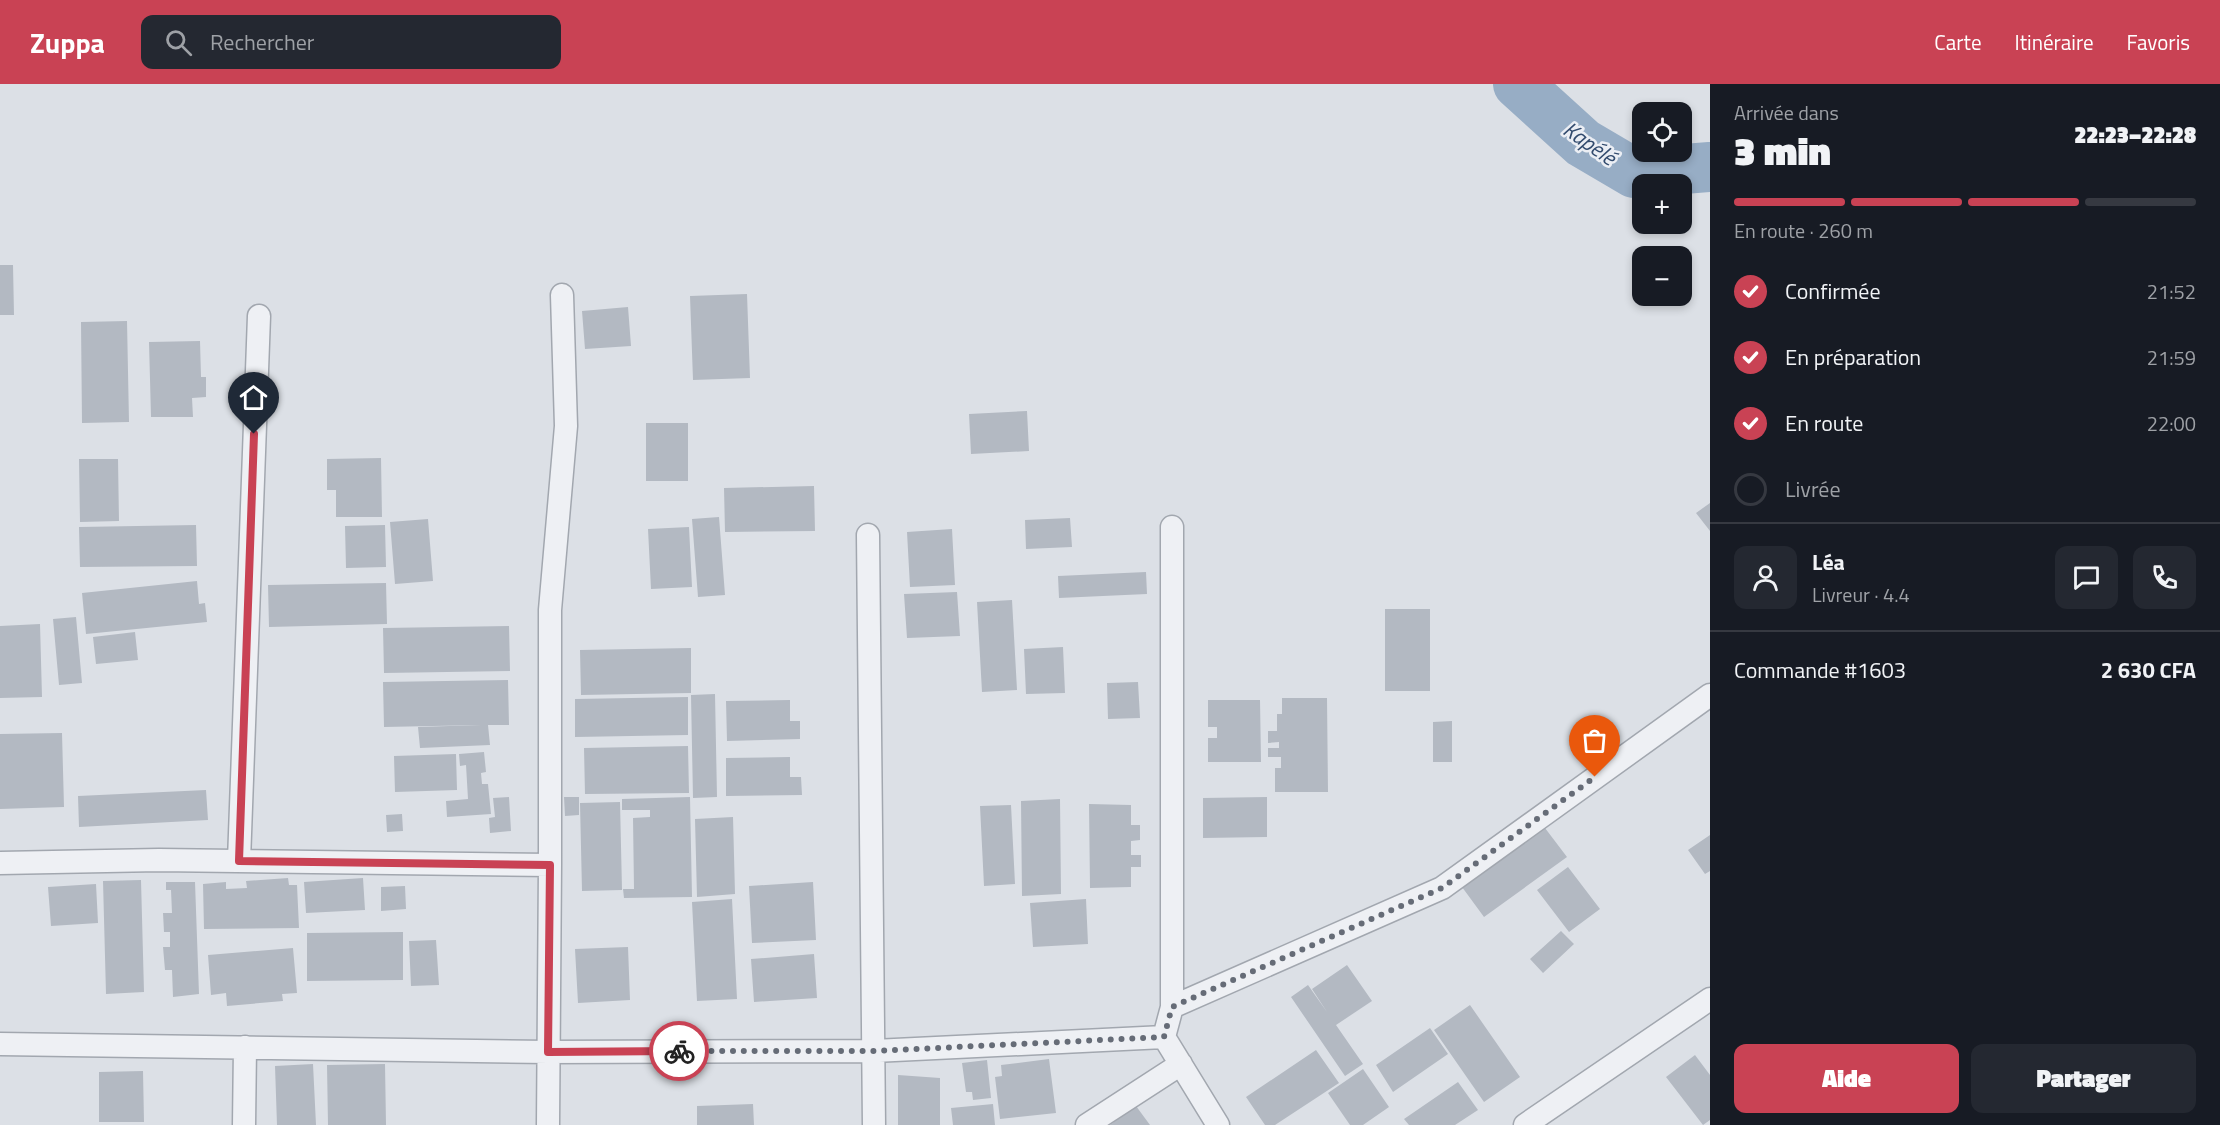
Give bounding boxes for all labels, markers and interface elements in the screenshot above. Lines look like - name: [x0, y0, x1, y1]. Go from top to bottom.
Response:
- search box: [141, 15, 561, 69]
- text: Zuppa: [30, 21, 105, 64]
- text: Rechercher: [210, 25, 314, 59]
- icon: search: [162, 26, 195, 59]
- text: Carte: [1934, 26, 1982, 58]
- text: Itinéraire: [2015, 26, 2094, 58]
- text: Favoris: [2127, 26, 2190, 58]
- text: Arrivée dans: [1734, 97, 1839, 128]
- map controls: [1632, 102, 1692, 306]
- button: locate: [1632, 102, 1692, 162]
- water label: Kapélé: [1556, 112, 1625, 175]
- text: 22:23–22:28: [2074, 118, 2196, 152]
- text: 3 min: [1734, 121, 1831, 180]
- button: +: [1632, 174, 1692, 234]
- text: En route · 260 m: [1734, 215, 1873, 246]
- button: −: [1632, 246, 1692, 306]
- text: Confirmée: [1785, 274, 1881, 308]
- icon: check: [1734, 275, 1767, 308]
- text: 21:52: [2147, 276, 2196, 307]
- text: En préparation: [1785, 340, 1921, 374]
- icon: check: [1734, 341, 1767, 374]
- text: 21:59: [2147, 342, 2196, 373]
- pin: [228, 372, 279, 434]
- icon: home: [237, 381, 270, 414]
- text: En route: [1785, 406, 1863, 440]
- icon: check: [1734, 407, 1767, 440]
- text: 22:00: [2147, 408, 2196, 439]
- text: Livrée: [1785, 472, 1841, 506]
- text: Léa: [1812, 545, 1845, 579]
- button: person: [1734, 546, 1797, 609]
- button: chat: [2055, 546, 2118, 609]
- button: phone: [2133, 546, 2196, 609]
- text: Livreur · 4.4: [1812, 579, 1910, 610]
- text: Commande #1603: [1734, 653, 1906, 687]
- text: 2 630 CFA: [2101, 653, 2196, 687]
- pin: [1569, 715, 1620, 777]
- icon: bag: [1578, 724, 1611, 757]
- courier: [649, 1021, 709, 1081]
- icon: bike: [663, 1035, 696, 1068]
- button: Aide: [1734, 1044, 1959, 1113]
- button: Partager: [1971, 1044, 2196, 1113]

